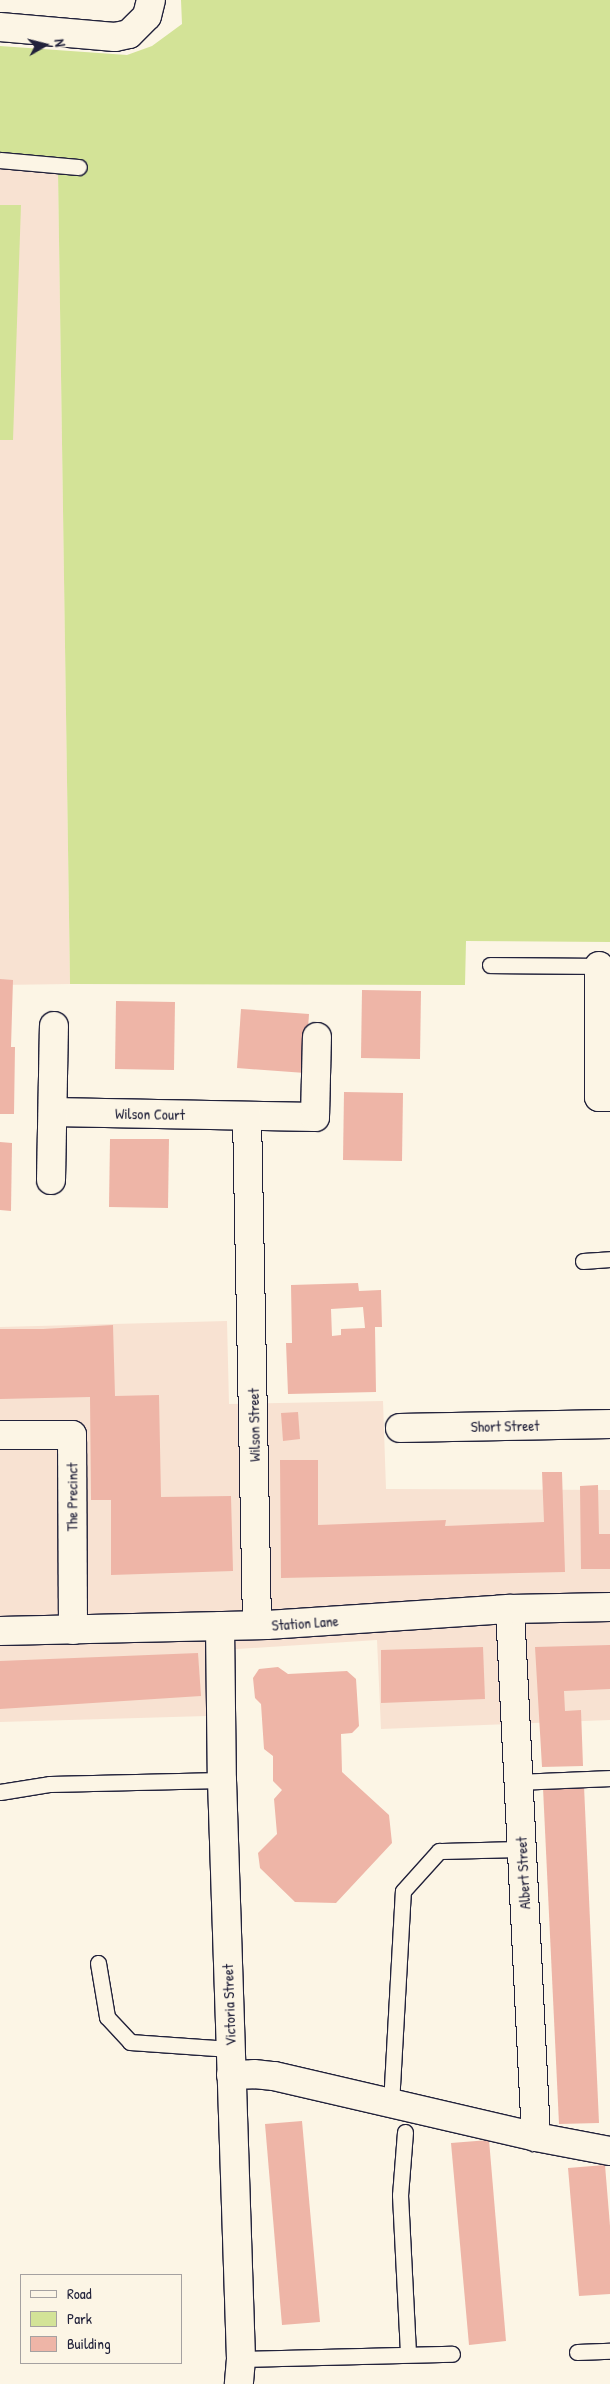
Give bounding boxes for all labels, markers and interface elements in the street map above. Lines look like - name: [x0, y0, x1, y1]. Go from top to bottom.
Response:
- north arrow: [20, 20, 70, 70]
- text: N: [50, 38, 70, 48]
- street label: Wilson Court: [115, 1104, 185, 1124]
- street label: Wilson Street: [244, 1388, 264, 1462]
- street label: Short Street: [471, 1416, 539, 1436]
- street label: The Precinct: [63, 1463, 81, 1531]
- street label: Station Lane: [271, 1612, 339, 1634]
- street label: Albert Street: [512, 1836, 534, 1910]
- street label: Victoria Street: [219, 1964, 239, 2046]
- legend: [20, 2274, 182, 2364]
- text: Road: [67, 2283, 92, 2304]
- text: Park: [67, 2308, 92, 2329]
- text: Building: [67, 2333, 111, 2354]

